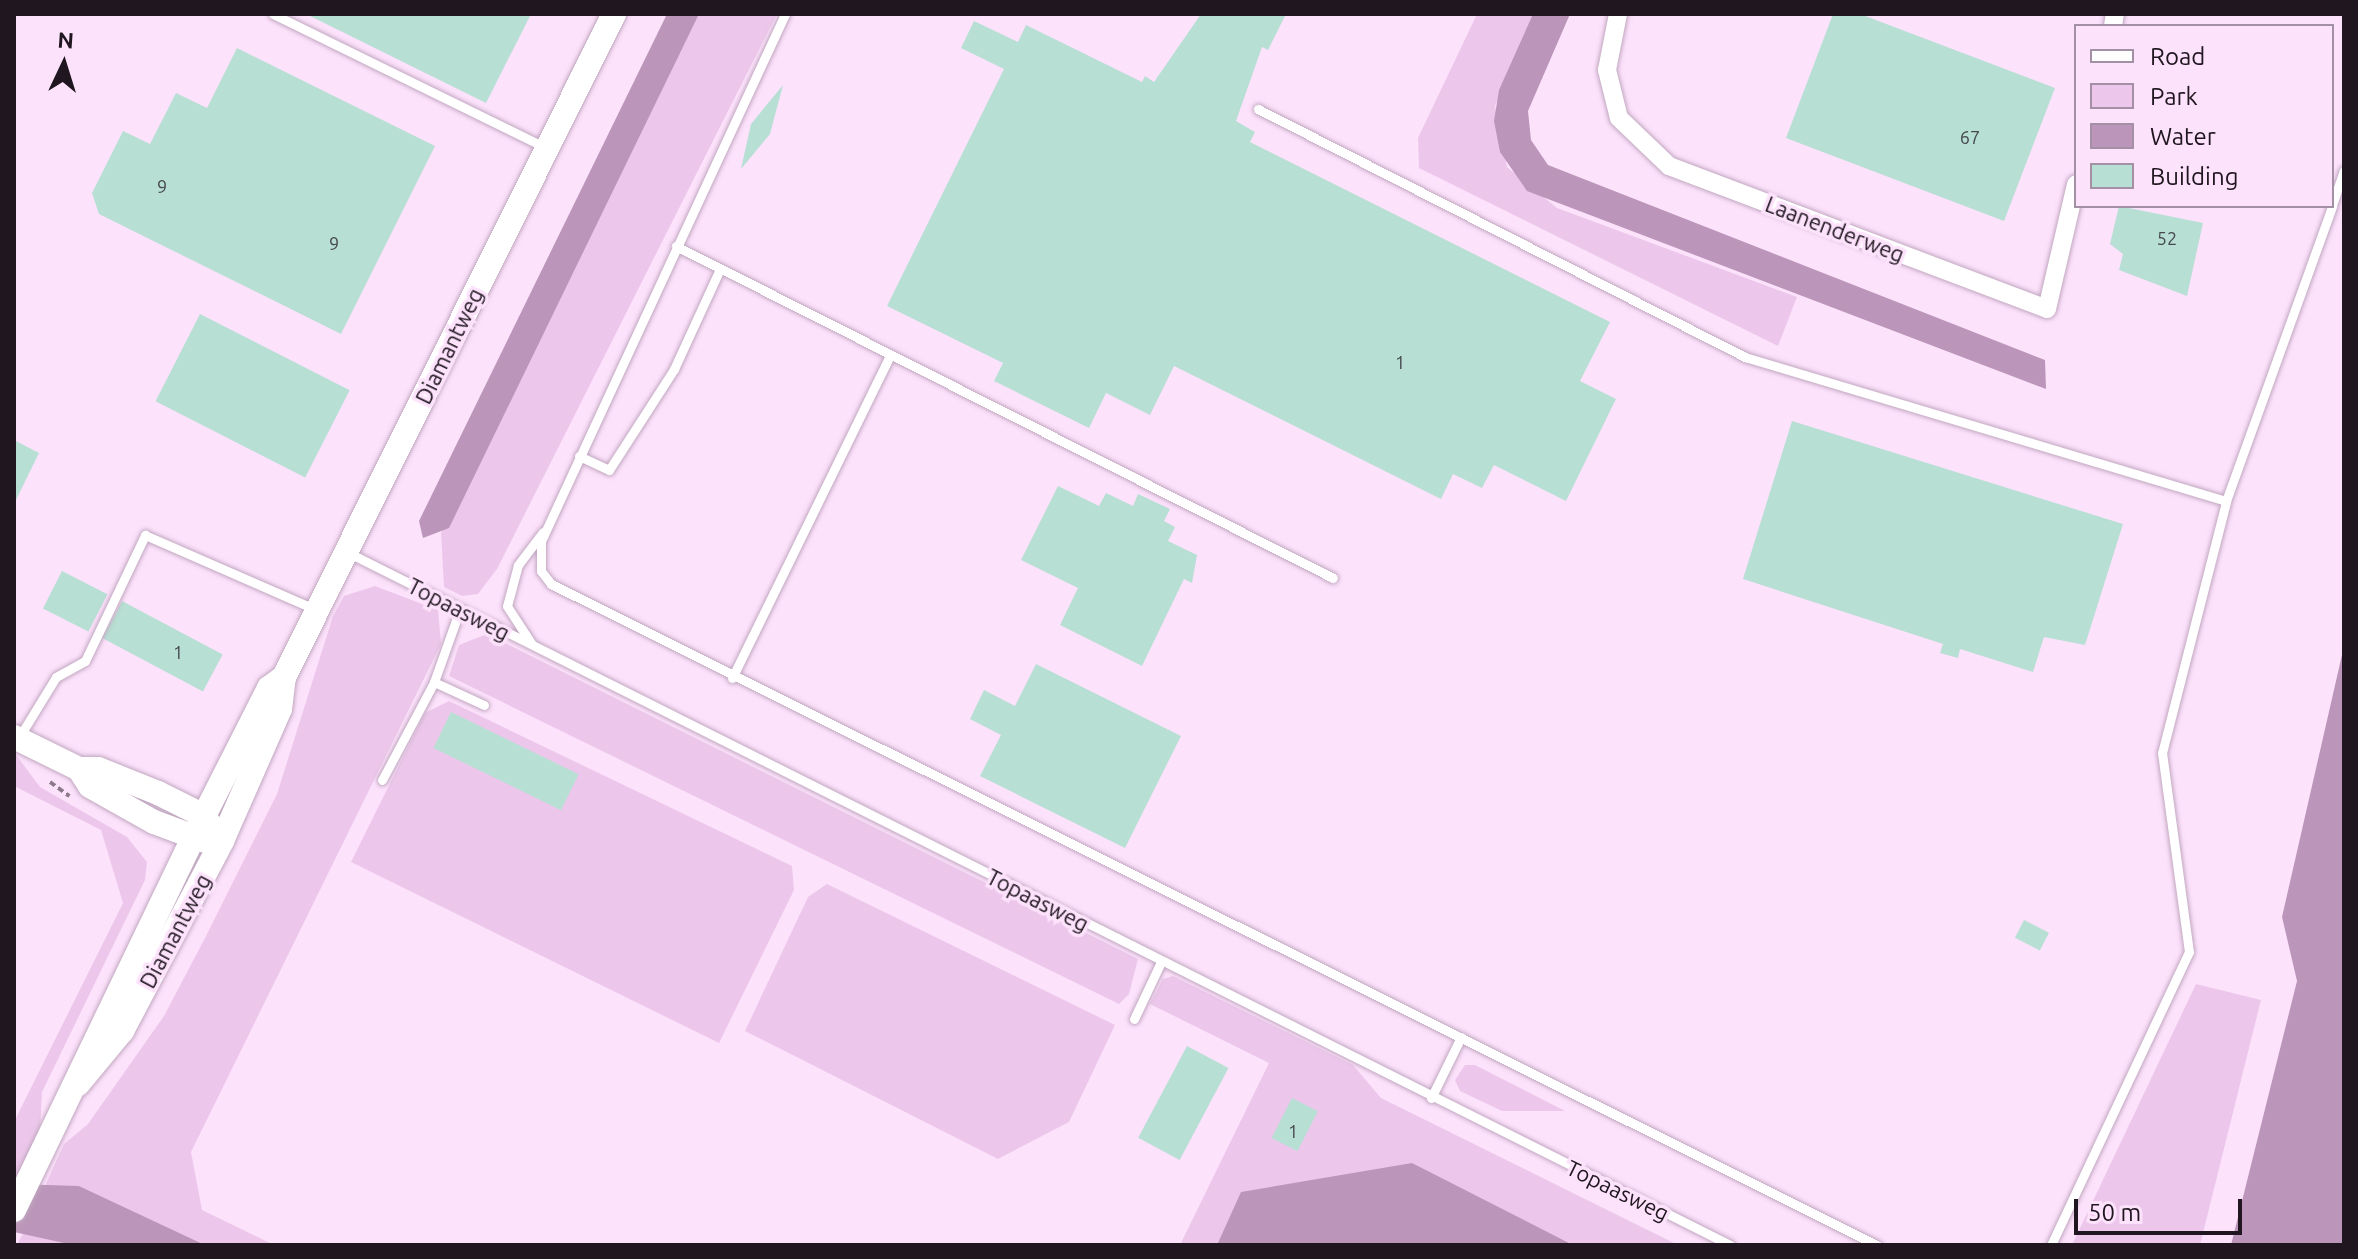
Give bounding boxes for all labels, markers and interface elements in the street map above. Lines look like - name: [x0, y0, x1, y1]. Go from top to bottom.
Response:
- north arrow: [24, 24, 104, 104]
- legend: [2074, 24, 2334, 208]
- text: N: [57, 27, 75, 53]
- text: Road: [2150, 43, 2205, 70]
- text: Park: [2150, 83, 2198, 110]
- text: Water: [2150, 123, 2216, 150]
- house number: 67: [1960, 126, 1980, 148]
- text: Building: [2150, 163, 2238, 190]
- house number: 9: [157, 175, 167, 197]
- street label: Laanenderweg: [1762, 190, 1908, 268]
- house number: 52: [2157, 227, 2177, 249]
- house number: 9: [329, 232, 339, 254]
- street label: Diamantweg: [410, 284, 488, 408]
- house number: 1: [1395, 351, 1405, 373]
- street label: Topaasweg: [404, 572, 514, 646]
- house number: 1: [173, 641, 183, 663]
- street label: Topaasweg: [983, 863, 1093, 937]
- street label: Diamantweg: [134, 869, 216, 993]
- house number: 1: [1288, 1120, 1298, 1142]
- street label: Topaasweg: [1562, 1154, 1674, 1226]
- scale bar: [2078, 1183, 2246, 1233]
- text: 50 m: [2088, 1199, 2141, 1226]

